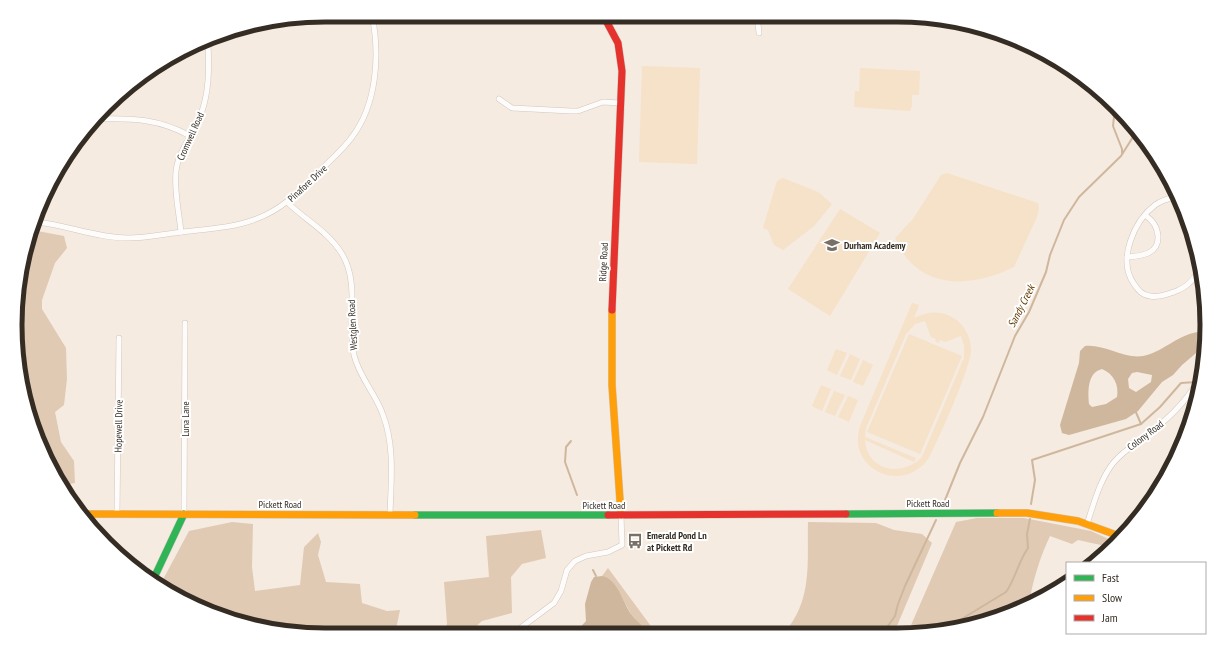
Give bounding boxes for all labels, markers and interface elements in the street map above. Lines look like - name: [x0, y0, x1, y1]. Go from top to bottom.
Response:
- street label: Cromwell Road: [174, 110, 207, 163]
- street label: Pinafore Drive: [285, 162, 330, 205]
- school or university icon: Durham Academy: [823, 236, 841, 254]
- place label: Durham Academy: [844, 239, 907, 252]
- street label: Ridge Road: [596, 242, 611, 282]
- water label: Sandy Creek: [1004, 281, 1038, 330]
- street label: Westglen Road: [345, 299, 360, 351]
- street label: Hopewell Drive: [112, 399, 125, 453]
- street label: Luna Lane: [179, 401, 192, 437]
- street label: Colony Road: [1124, 417, 1166, 453]
- street label: Pickett Road: [907, 497, 949, 510]
- street label: Pickett Road: [259, 498, 301, 511]
- street label: Pickett Road: [583, 499, 625, 512]
- place label: Emerald Pond Ln at Pickett Rd: [647, 529, 707, 554]
- bus stop icon: Emerald Pond Ln at Pickett Rd: [626, 532, 644, 550]
- legend: [1066, 562, 1206, 634]
- text: Fast: [1102, 570, 1120, 585]
- text: Slow: [1102, 590, 1123, 605]
- text: Jam: [1101, 610, 1118, 625]

